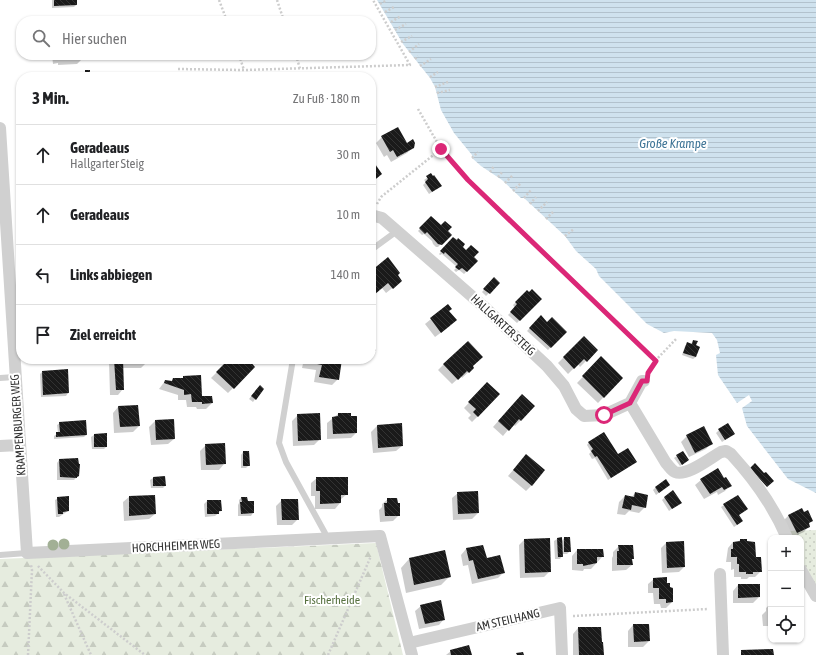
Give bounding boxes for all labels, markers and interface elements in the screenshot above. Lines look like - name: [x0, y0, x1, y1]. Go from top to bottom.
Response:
- search box: [16, 16, 376, 60]
- icon: search: [30, 27, 52, 49]
- text: Hier suchen: [62, 30, 127, 47]
- text: 3 Min.: [32, 88, 69, 108]
- text: Zu Fuß · 180 m: [293, 91, 360, 106]
- water label: Große Krampe: [639, 136, 707, 151]
- text: Geradeaus: [70, 139, 129, 156]
- route end: [432, 140, 450, 158]
- icon: ahead: [32, 144, 54, 166]
- text: 30 m: [337, 147, 360, 162]
- text: Hallgarter Steig: [70, 156, 144, 171]
- icon: ahead: [32, 204, 54, 226]
- text: Geradeaus: [70, 206, 129, 223]
- text: 10 m: [337, 207, 360, 222]
- icon: left: [32, 264, 54, 286]
- text: Links abbiegen: [70, 266, 152, 283]
- text: 140 m: [331, 267, 360, 282]
- street label: HALLGARTER STEIG: [468, 292, 538, 358]
- icon: arrive: [32, 324, 54, 346]
- text: Ziel erreicht: [70, 326, 136, 343]
- street label: KRAMPENBURGER WEG: [7, 374, 29, 476]
- route start: [595, 406, 613, 424]
- map controls: [768, 535, 804, 643]
- button: +: [768, 535, 804, 571]
- street label: HORCHHEIMER WEG: [132, 537, 220, 555]
- button: −: [768, 571, 804, 607]
- park label: Fischerheide: [304, 593, 360, 607]
- street label: AM STEILHANG: [475, 606, 541, 634]
- button: locate: [768, 607, 804, 643]

